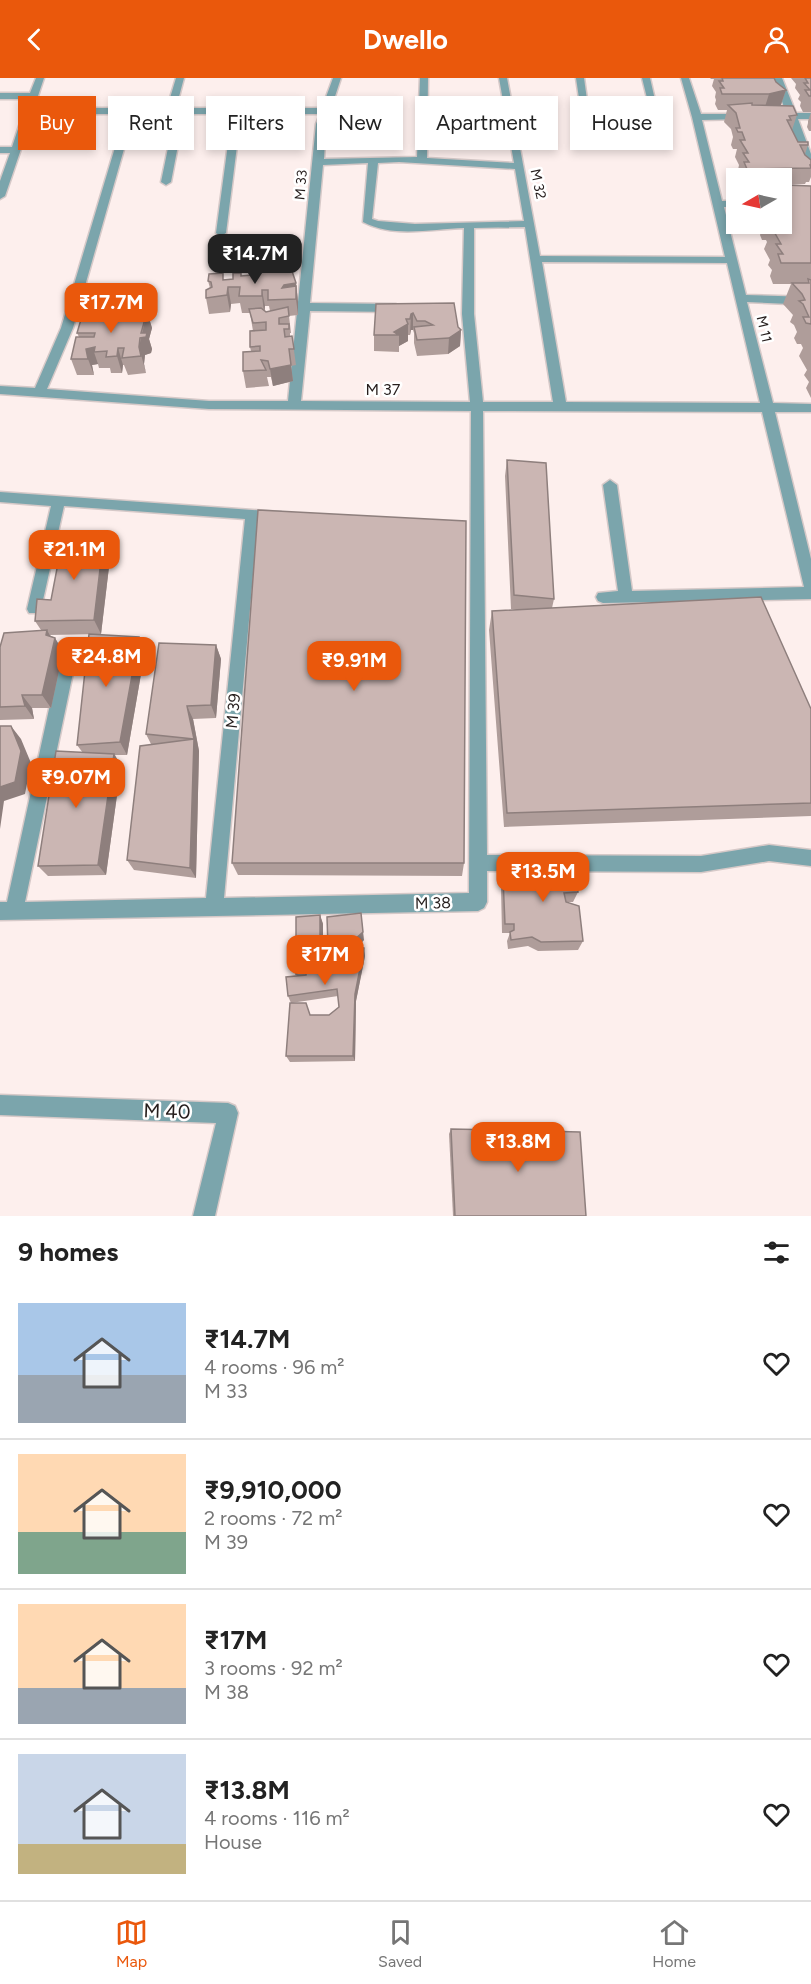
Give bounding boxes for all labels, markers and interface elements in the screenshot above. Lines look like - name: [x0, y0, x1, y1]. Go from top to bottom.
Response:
- icon: back: [18, 23, 51, 56]
- text: Dwello: [363, 23, 448, 56]
- icon: person: [760, 23, 793, 56]
- chip: Buy: [18, 96, 96, 150]
- chip: Rent: [108, 96, 194, 150]
- chip: Filters: [206, 96, 305, 150]
- chip: New: [317, 96, 403, 150]
- chip: Apartment: [415, 96, 558, 150]
- chip: House: [570, 96, 673, 150]
- street label: M 32: [526, 167, 550, 201]
- north arrow: [726, 168, 792, 234]
- map controls: [726, 168, 792, 234]
- street label: M 33: [291, 169, 311, 201]
- pin: ₹14.7M: [206, 234, 304, 285]
- text: ₹14.7M: [222, 241, 288, 265]
- pin: ₹17.7M: [62, 283, 160, 334]
- text: ₹17.7M: [79, 290, 143, 314]
- street label: M 11: [753, 314, 775, 344]
- street label: M 37: [366, 380, 401, 399]
- pin: ₹21.1M: [25, 530, 123, 581]
- text: ₹21.1M: [43, 537, 105, 561]
- pin: ₹24.8M: [57, 637, 155, 688]
- pin: ₹9.91M: [305, 641, 403, 692]
- text: ₹24.8M: [71, 644, 141, 668]
- text: ₹9.91M: [321, 648, 387, 672]
- street label: M 39: [222, 692, 244, 730]
- pin: ₹9.07M: [27, 758, 125, 809]
- text: ₹9.07M: [41, 765, 111, 789]
- pin: ₹13.5M: [494, 852, 592, 903]
- text: ₹13.5M: [510, 859, 576, 883]
- street label: M 38: [415, 893, 451, 913]
- pin: ₹17M: [289, 935, 361, 986]
- text: ₹17M: [301, 942, 349, 966]
- street label: M 40: [143, 1098, 191, 1124]
- pin: ₹13.8M: [469, 1122, 567, 1173]
- text: ₹13.8M: [485, 1129, 551, 1153]
- text: 9 homes: [18, 1236, 118, 1268]
- icon: filters: [760, 1236, 793, 1269]
- text: ₹14.7M: [204, 1323, 290, 1355]
- icon: home: [66, 1327, 138, 1399]
- icon: heart: [760, 1347, 793, 1380]
- text: 4 rooms · 96 m²: [204, 1355, 344, 1379]
- text: M 33: [204, 1379, 248, 1403]
- text: ₹9,910,000: [204, 1474, 342, 1506]
- icon: home: [66, 1478, 138, 1550]
- icon: heart: [760, 1498, 793, 1531]
- text: 2 rooms · 72 m²: [204, 1506, 342, 1530]
- text: M 39: [204, 1530, 248, 1554]
- text: ₹17M: [204, 1624, 267, 1656]
- icon: home: [66, 1628, 138, 1700]
- icon: heart: [760, 1648, 793, 1681]
- text: 3 rooms · 92 m²: [204, 1656, 343, 1680]
- text: M 38: [204, 1680, 249, 1704]
- text: ₹13.8M: [204, 1774, 290, 1806]
- icon: home: [66, 1778, 138, 1850]
- icon: heart: [760, 1798, 793, 1831]
- text: 4 rooms · 116 m²: [204, 1806, 350, 1830]
- text: House: [204, 1830, 262, 1854]
- tab: Map: [115, 1916, 148, 1971]
- tab: Saved: [378, 1916, 422, 1971]
- tab: Home: [652, 1916, 696, 1971]

